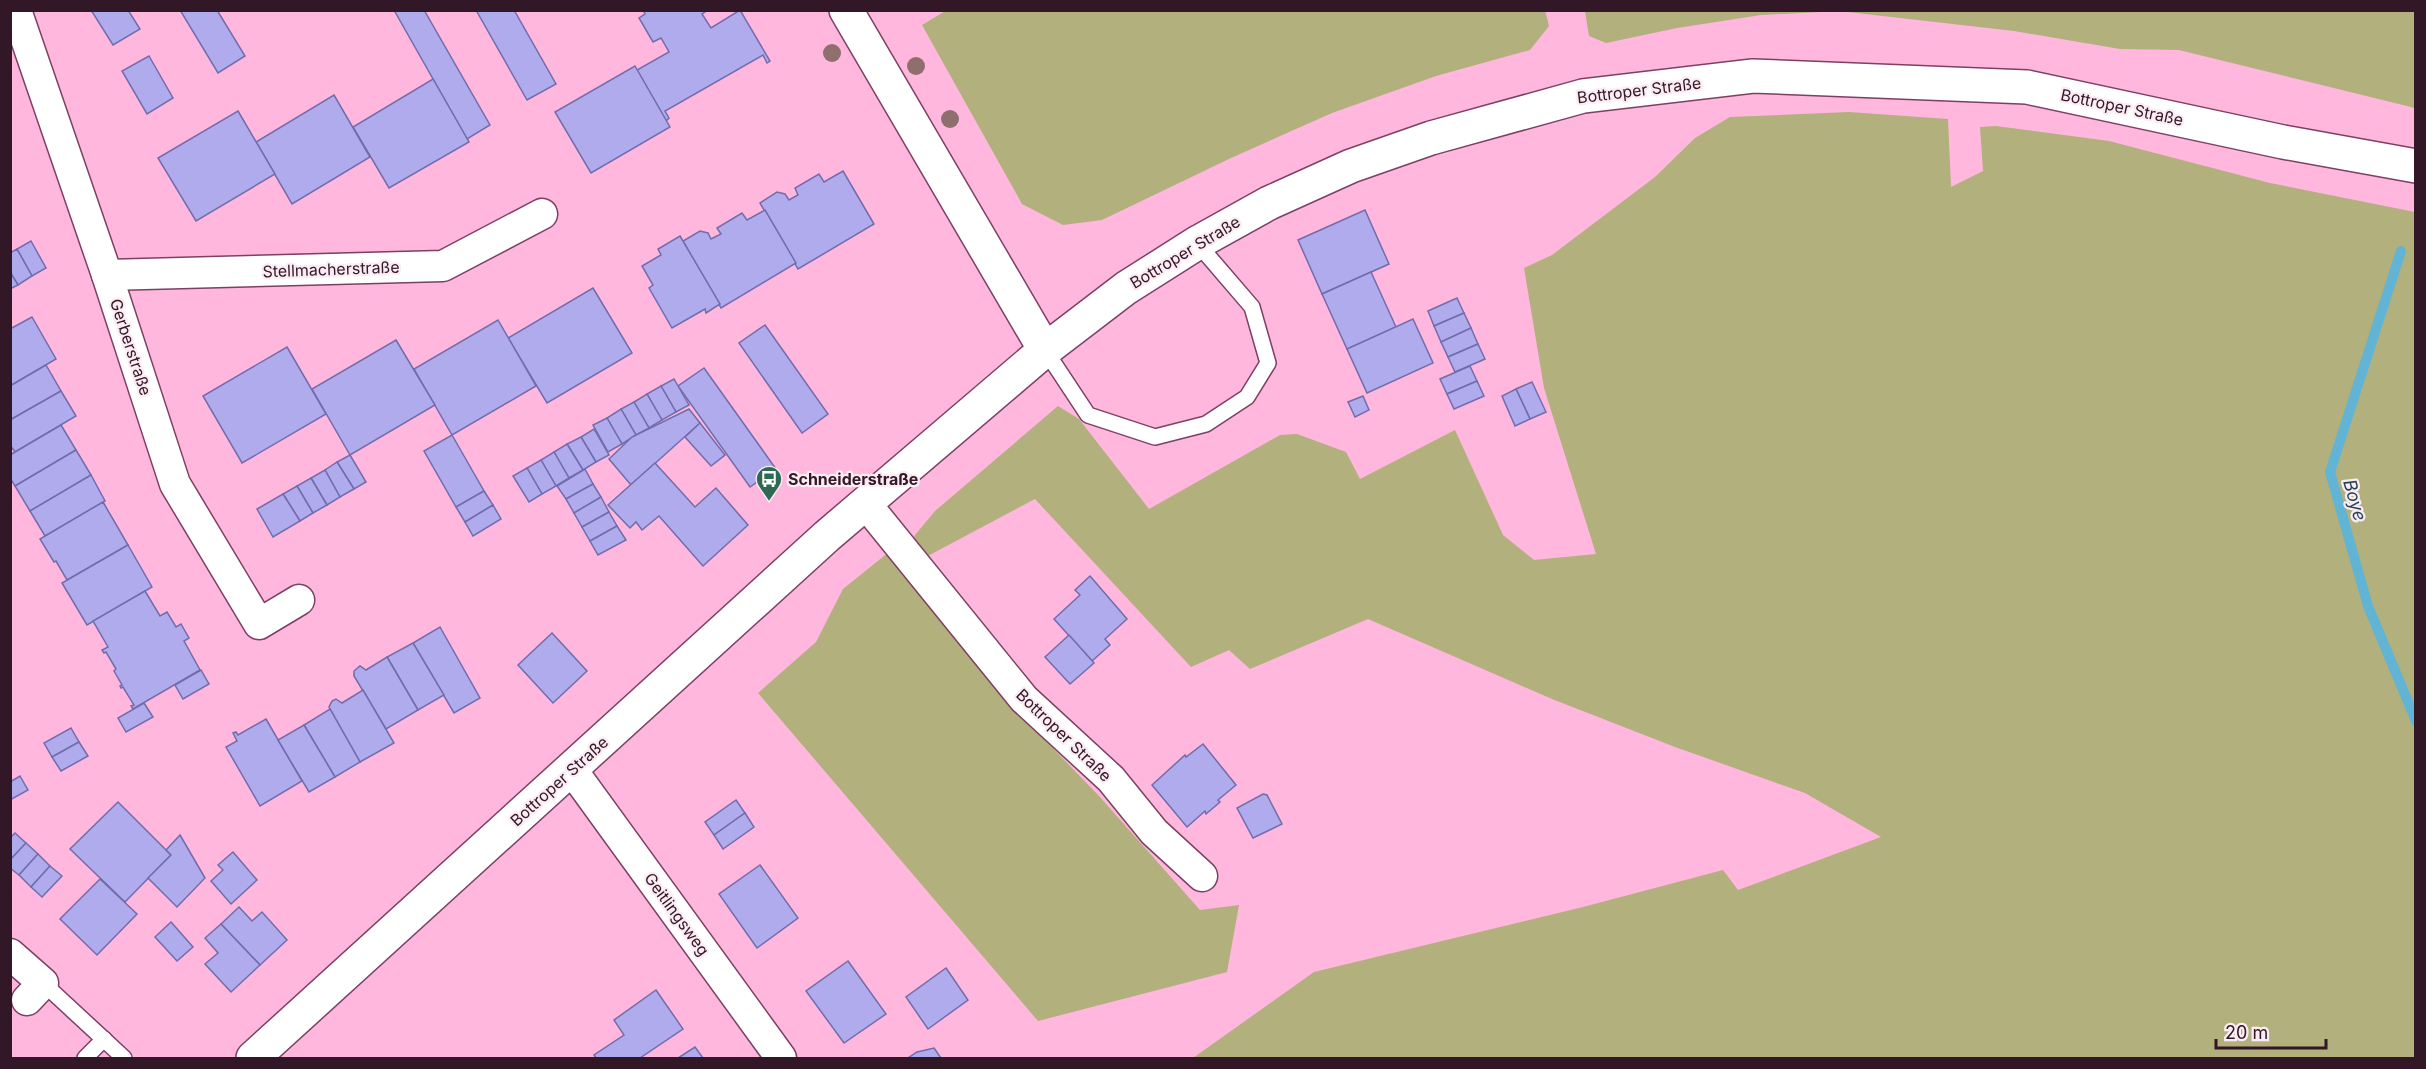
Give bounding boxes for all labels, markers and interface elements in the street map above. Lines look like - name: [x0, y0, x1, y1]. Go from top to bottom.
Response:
- street label: Bottroper Straße: [1576, 72, 1702, 108]
- street label: Bottroper Straße: [2059, 84, 2185, 130]
- street label: Bottroper Straße: [1126, 211, 1244, 293]
- street label: Stellmacherstraße: [262, 257, 400, 281]
- street label: Gerberstraße: [106, 296, 156, 398]
- bus stop icon: Schneiderstraße: [754, 464, 784, 502]
- place label: Schneiderstraße: [788, 469, 918, 489]
- water label: Boye: [2339, 477, 2371, 523]
- street label: Bottroper Straße: [1012, 684, 1116, 786]
- street label: Bottroper Straße: [506, 732, 612, 830]
- street label: Geitlingsweg: [640, 869, 714, 959]
- scale bar: [2216, 1012, 2326, 1050]
- text: 20 m: [2225, 1022, 2268, 1043]

